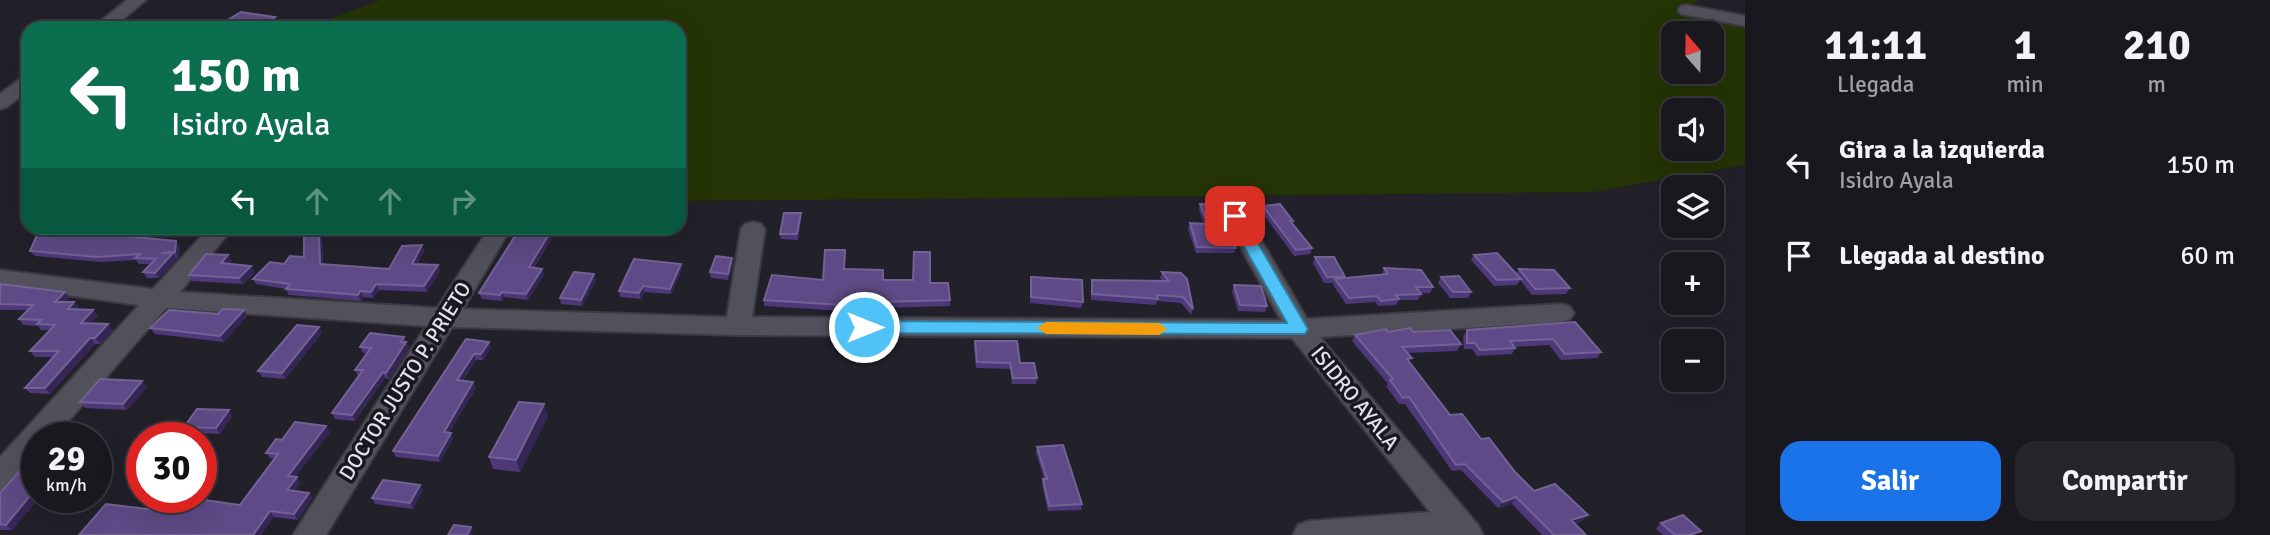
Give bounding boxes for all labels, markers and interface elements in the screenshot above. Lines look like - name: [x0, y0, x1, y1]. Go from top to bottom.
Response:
- text: 11:11: [1824, 20, 1927, 71]
- text: 1: [2014, 20, 2036, 71]
- text: 210: [2123, 20, 2191, 71]
- north arrow: [1661, 21, 1724, 84]
- map controls: [1661, 21, 1724, 392]
- text: 150 m: [171, 45, 301, 105]
- icon: left: [56, 49, 147, 140]
- text: Llegada: [1837, 70, 1914, 99]
- text: min: [2006, 70, 2044, 99]
- text: m: [2148, 70, 2166, 99]
- button: sound: [1661, 98, 1724, 161]
- text: Isidro Ayala: [171, 105, 331, 144]
- text: Gira a la izquierda: [1839, 134, 2045, 166]
- icon: left: [1780, 146, 1818, 184]
- text: 150 m: [2166, 149, 2235, 181]
- text: Isidro Ayala: [1839, 166, 1954, 195]
- button: layers: [1661, 175, 1724, 238]
- icon: left: [225, 182, 263, 220]
- icon: ahead: [298, 182, 336, 220]
- icon: ahead: [371, 182, 409, 220]
- icon: right: [444, 182, 482, 220]
- pin: [1205, 186, 1265, 246]
- icon: arrive: [1216, 197, 1254, 235]
- icon: arrive: [1780, 237, 1818, 275]
- text: Llegada al destino: [1839, 240, 2045, 272]
- text: 60 m: [2180, 240, 2235, 272]
- button: +: [1661, 252, 1724, 315]
- street label: DOCTOR JUSTO P. PRIETO: [333, 277, 477, 485]
- position arrow: [827, 290, 901, 364]
- button: −: [1661, 329, 1724, 392]
- street label: ISIDRO AYALA: [1305, 341, 1405, 455]
- speed limit sign: 30: [126, 422, 217, 513]
- text: 29: [48, 437, 85, 480]
- button: Salir: [1780, 441, 2001, 521]
- button: Compartir: [2015, 441, 2235, 521]
- text: km/h: [46, 474, 87, 496]

